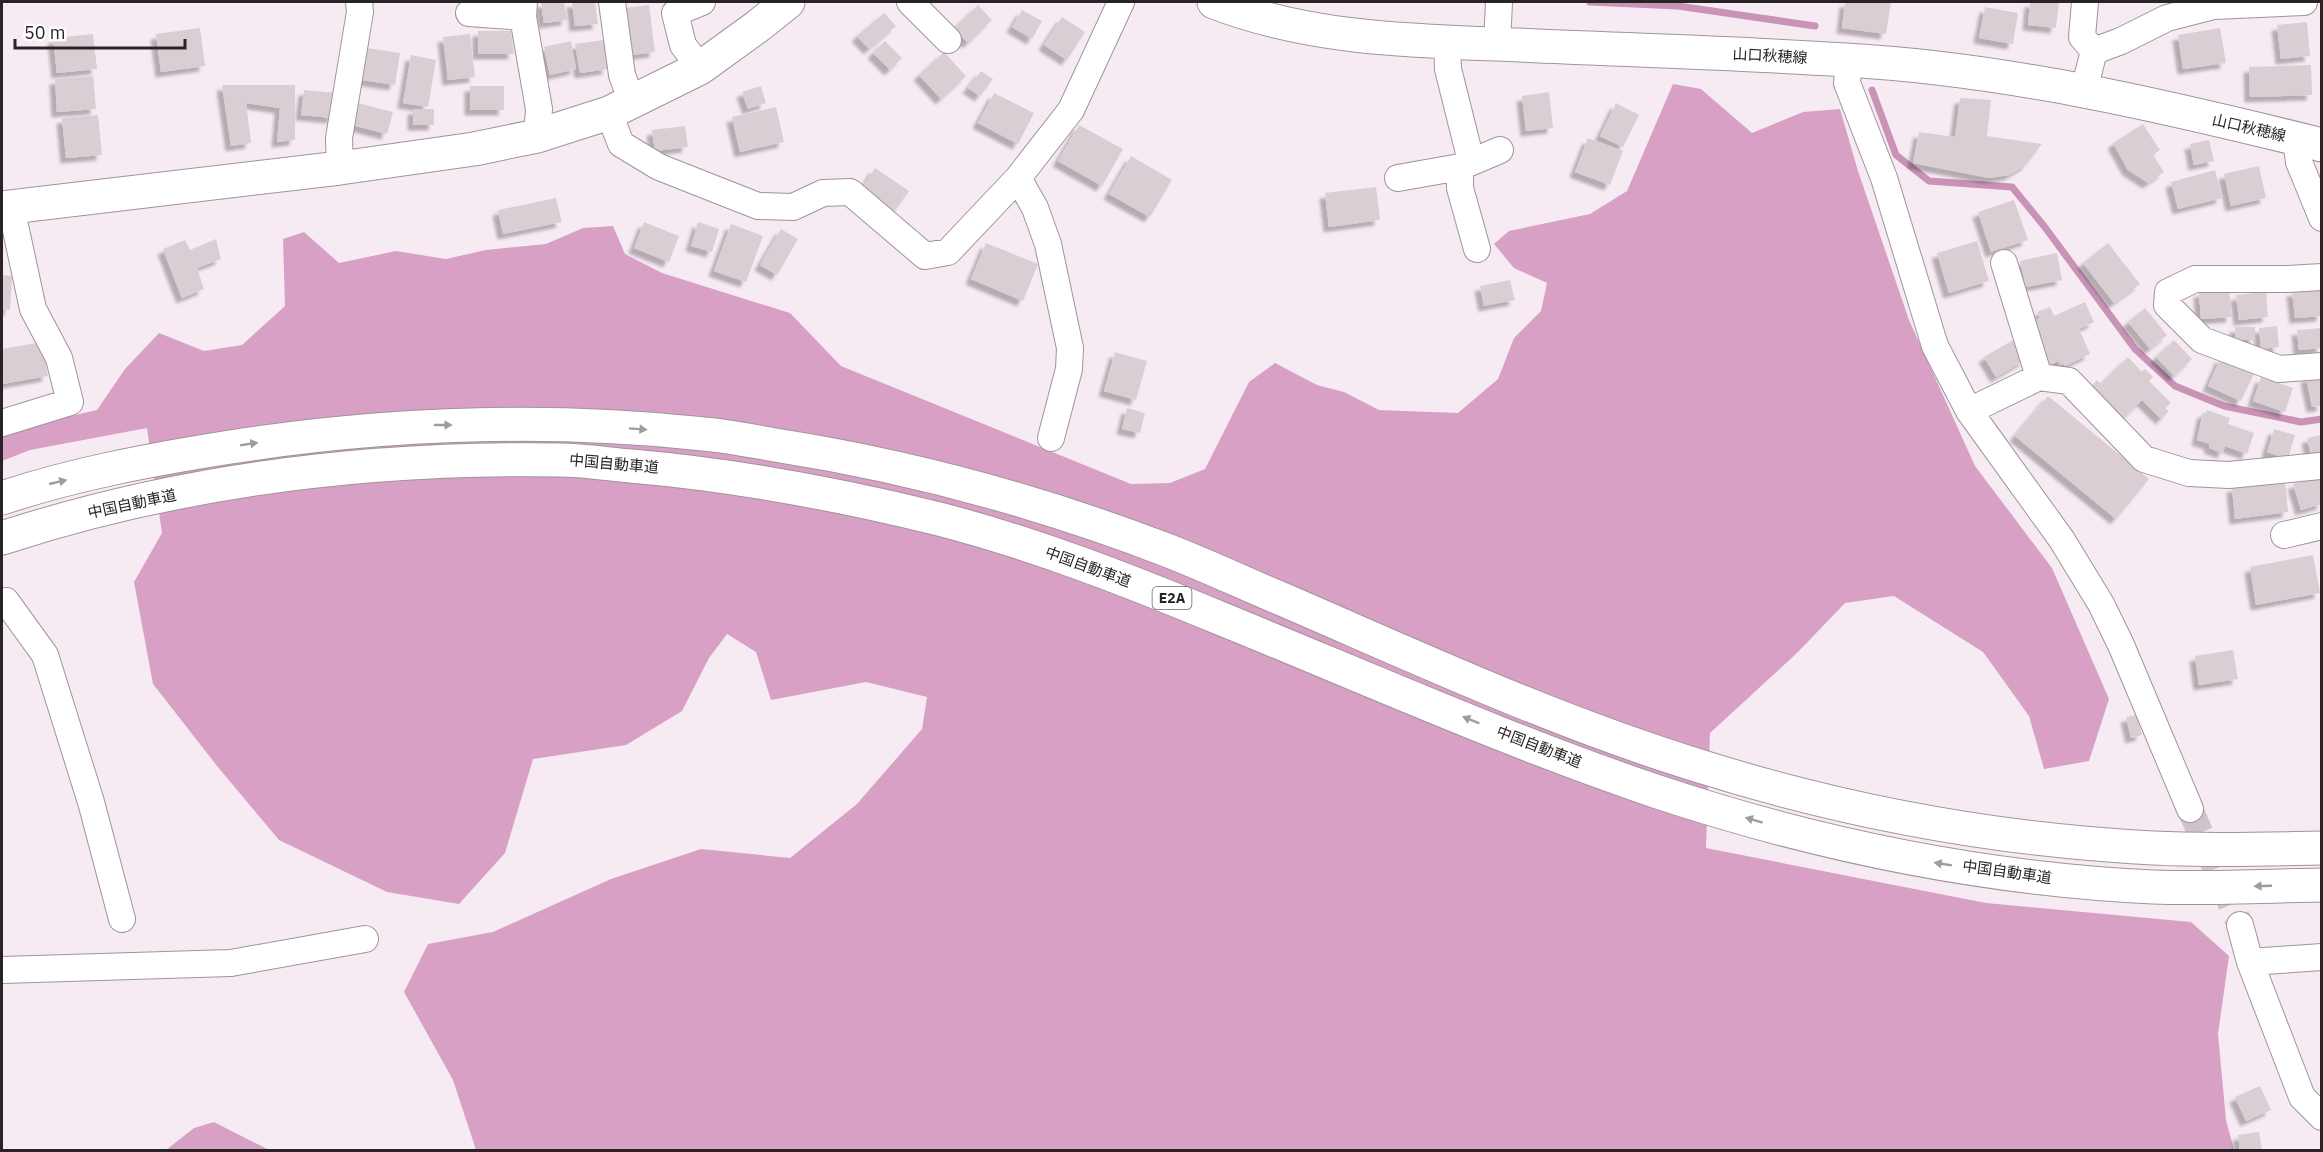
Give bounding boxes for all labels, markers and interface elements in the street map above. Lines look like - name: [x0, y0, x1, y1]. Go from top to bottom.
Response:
- scale bar: [15, 12, 184, 50]
- text: 50 m: [24, 21, 66, 44]
- street label: 山口秋穂線: [1732, 44, 1808, 67]
- street label: 山口秋穂線: [2210, 110, 2288, 145]
- one-way arrow: [433, 420, 452, 430]
- one-way arrow: [628, 425, 647, 434]
- one-way arrow: [239, 439, 258, 448]
- street label: 中国自動車道: [568, 450, 660, 477]
- one-way arrow: [48, 476, 67, 486]
- street label: 中国自動車道: [86, 485, 178, 522]
- street label: 中国自動車道: [1043, 542, 1134, 591]
- road number: E2A: [1152, 587, 1192, 609]
- one-way arrow: [1462, 715, 1480, 724]
- street label: 中国自動車道: [1494, 722, 1585, 772]
- one-way arrow: [1745, 815, 1763, 824]
- street label: 中国自動車道: [1961, 856, 2053, 887]
- one-way arrow: [1934, 859, 1953, 868]
- one-way arrow: [2254, 882, 2273, 891]

